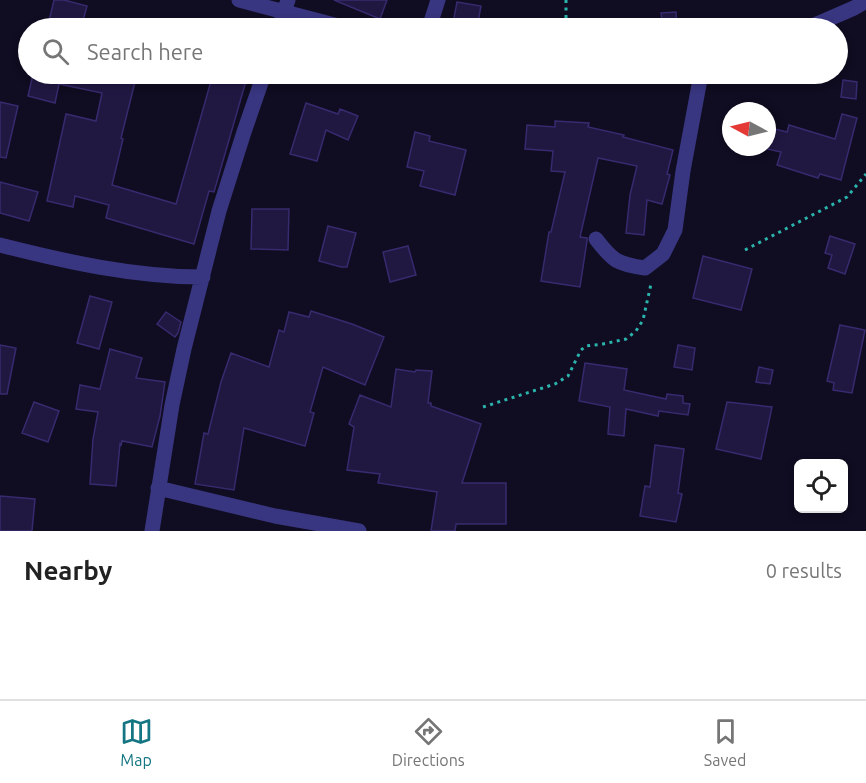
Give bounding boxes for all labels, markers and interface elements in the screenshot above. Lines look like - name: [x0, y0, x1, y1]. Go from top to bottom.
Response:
- search box: [18, 18, 848, 84]
- icon: search: [39, 35, 72, 68]
- text: Search here: [87, 39, 203, 64]
- north arrow: [722, 102, 776, 156]
- map controls: [794, 459, 848, 513]
- button: locate: [794, 459, 848, 513]
- text: Nearby: [24, 556, 112, 585]
- text: 0 results: [766, 559, 842, 582]
- tab: Map: [120, 715, 153, 769]
- tab: Directions: [392, 715, 465, 769]
- tab: Saved: [704, 715, 746, 769]

